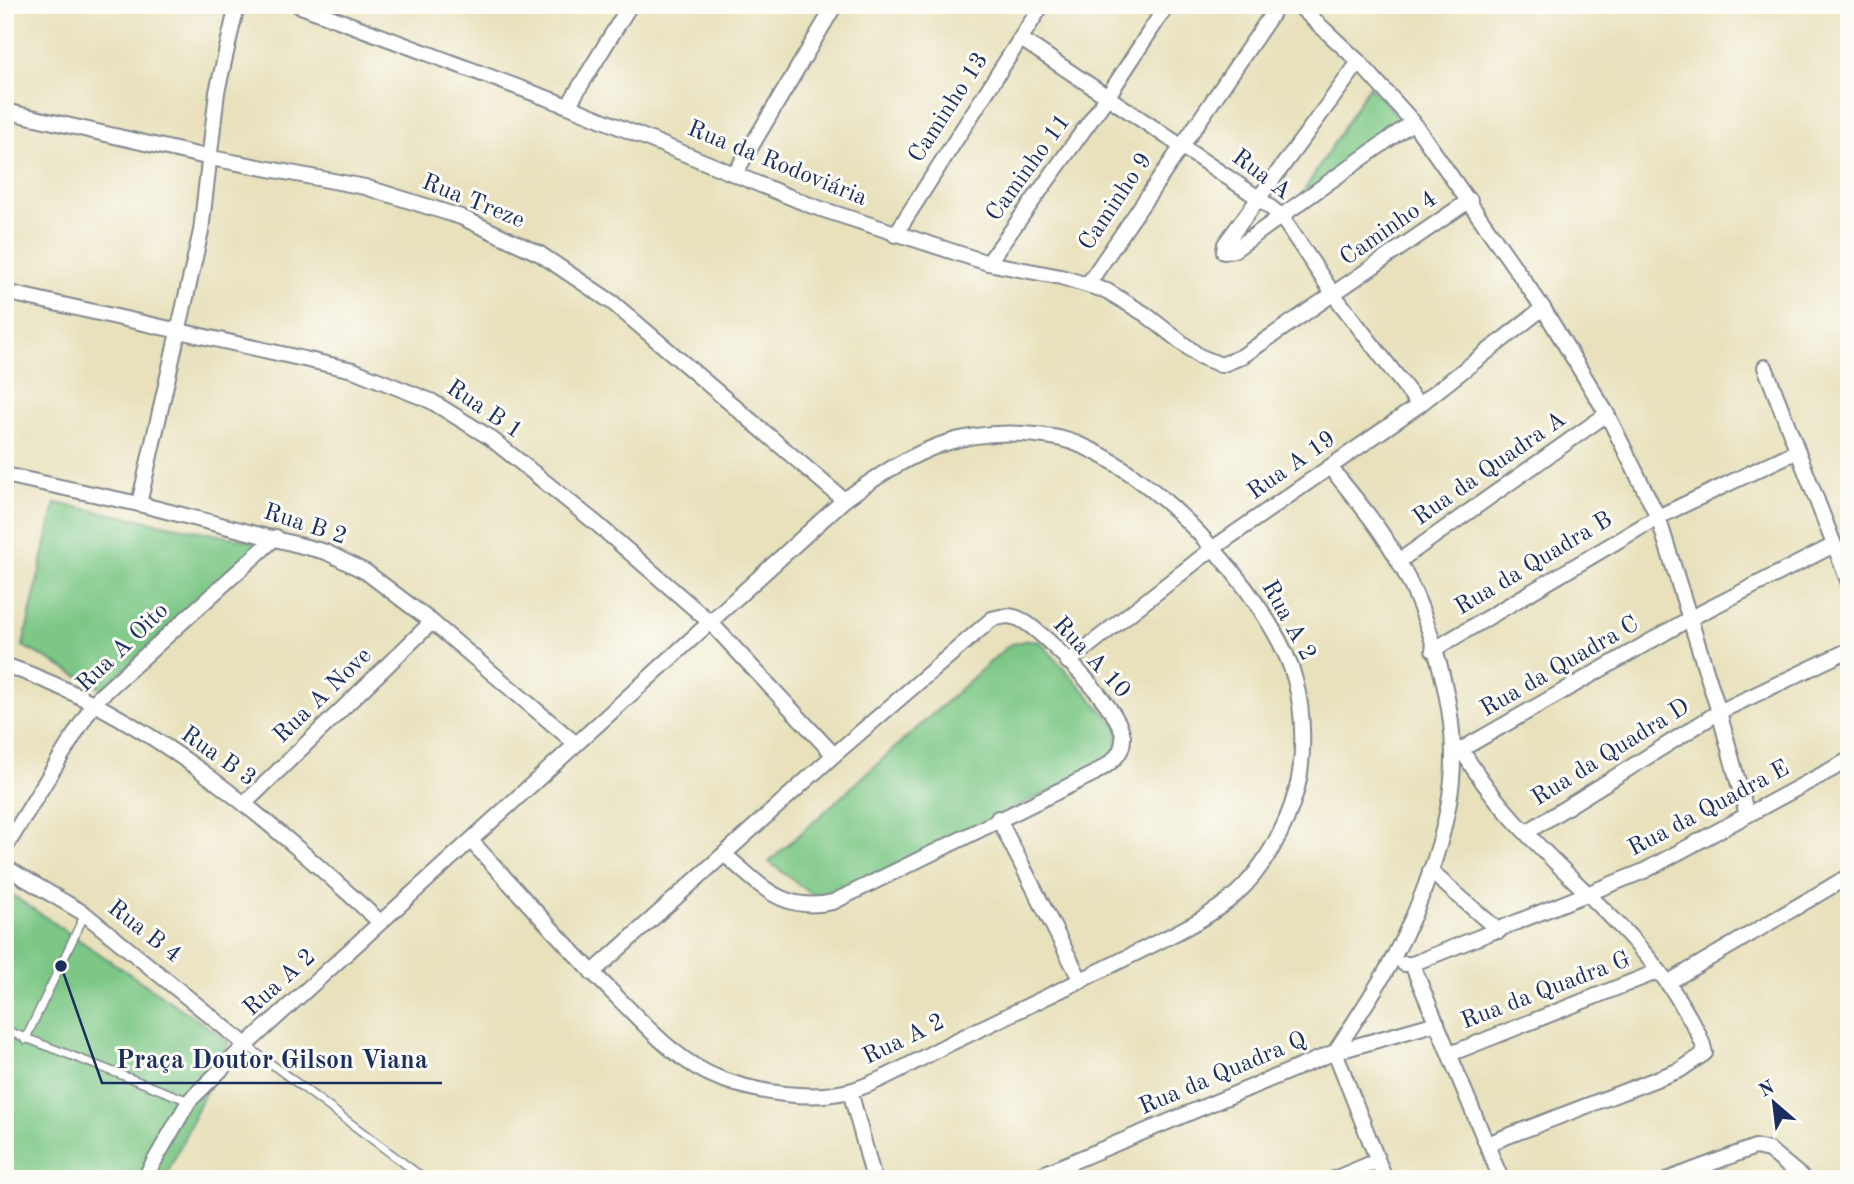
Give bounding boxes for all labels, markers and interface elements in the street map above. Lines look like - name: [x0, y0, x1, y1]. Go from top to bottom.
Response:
- street label: Caminho 13: [905, 49, 993, 167]
- street label: Caminho 11: [982, 110, 1076, 226]
- street label: Rua da Rodoviária: [684, 117, 870, 211]
- street label: Rua A: [1227, 145, 1295, 205]
- street label: Caminho 9: [1075, 149, 1157, 255]
- street label: Rua Treze: [418, 171, 528, 233]
- street label: Caminho 4: [1336, 187, 1442, 271]
- street label: Rua B 1: [442, 376, 526, 444]
- street label: Rua da Quadra A: [1409, 407, 1571, 531]
- street label: Rua A 19: [1244, 427, 1340, 505]
- street label: Rua B 2: [261, 500, 349, 550]
- street label: Rua da Quadra B: [1451, 508, 1617, 620]
- street label: Rua A 2: [1256, 577, 1320, 665]
- street label: Rua A Oito: [73, 599, 173, 697]
- street label: Rua da Quadra C: [1477, 612, 1643, 722]
- street label: Rua A 10: [1048, 613, 1134, 703]
- street label: Rua A Nove: [269, 644, 377, 748]
- street label: Rua da Quadra D: [1528, 695, 1694, 811]
- street label: Rua B 3: [176, 723, 260, 791]
- street label: Rua da Quadra E: [1624, 756, 1794, 862]
- street label: Rua B 4: [103, 896, 185, 968]
- street label: Rua A 2: [239, 945, 321, 1021]
- street label: Rua da Quadra G: [1458, 948, 1634, 1034]
- street label: Rua A 2: [859, 1010, 949, 1070]
- street label: Rua da Quadra Q: [1136, 1028, 1310, 1120]
- callout: Praça Doutor Gilson Viana: [102, 1036, 442, 1083]
- text: Praça Doutor Gilson Viana: [116, 1048, 428, 1074]
- north arrow: [1738, 1068, 1808, 1138]
- text: N: [1756, 1078, 1778, 1102]

